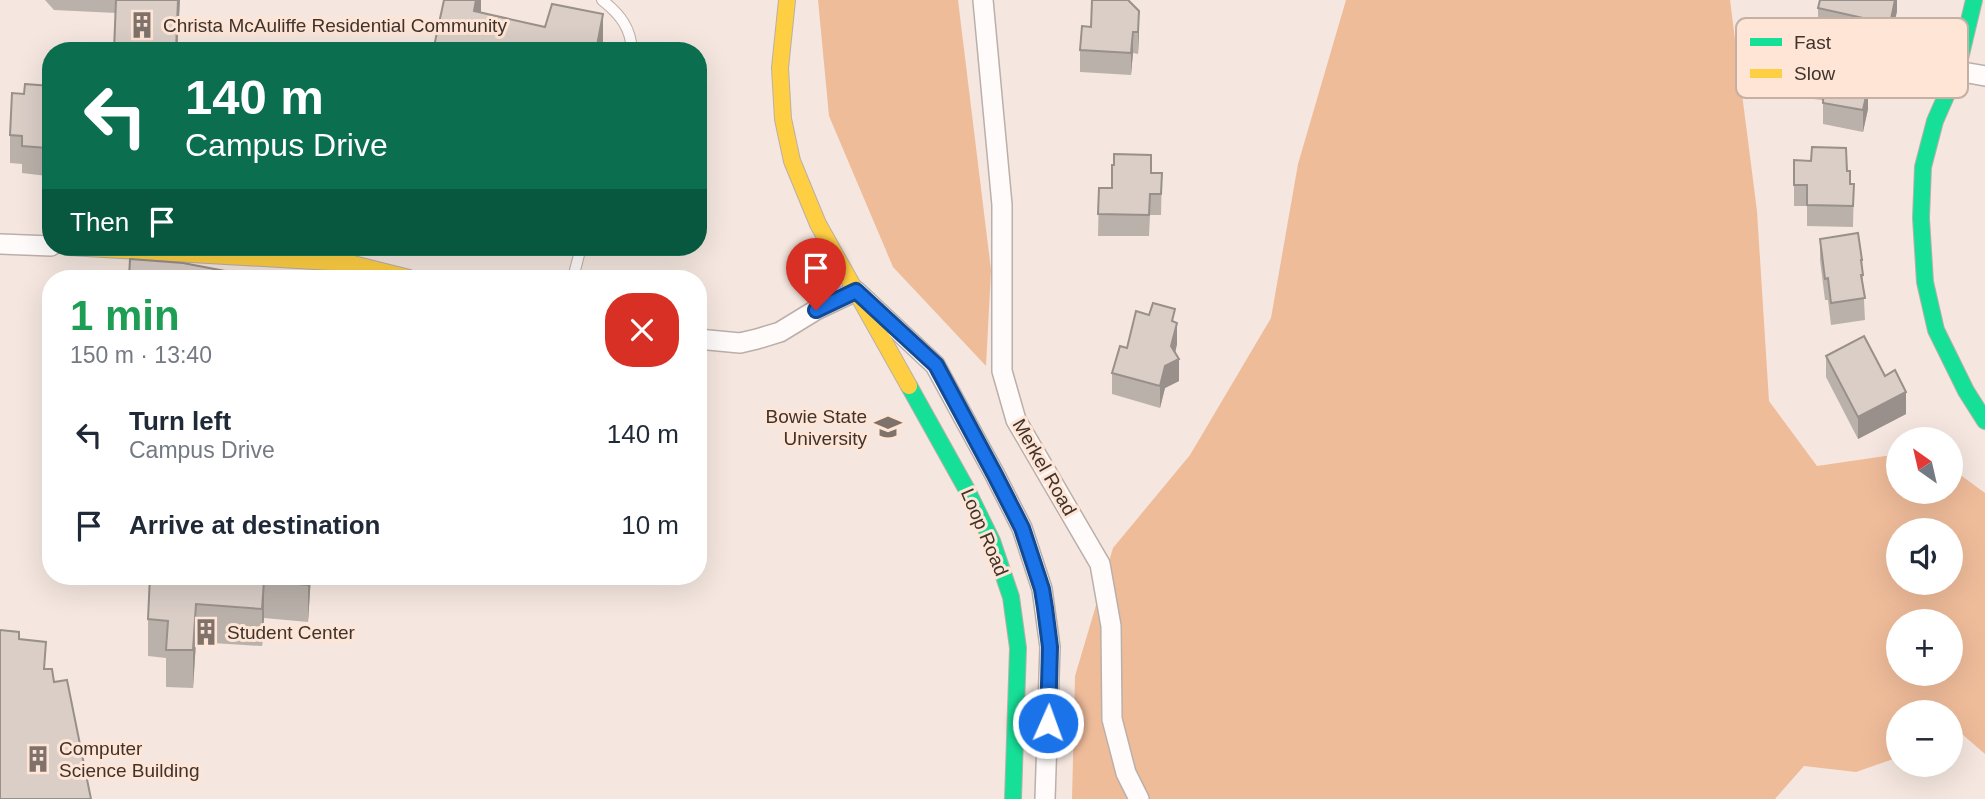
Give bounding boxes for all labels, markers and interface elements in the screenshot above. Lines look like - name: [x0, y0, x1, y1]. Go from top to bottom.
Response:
- building icon: Christa McAuliffe Residential Community: [127, 10, 157, 40]
- place label: Christa McAuliffe Residential Community: [163, 15, 507, 36]
- legend: [1736, 18, 1968, 98]
- text: Fast: [1794, 32, 1832, 53]
- text: Slow: [1794, 63, 1835, 84]
- icon: left: [70, 70, 161, 161]
- text: 140 m: [185, 70, 324, 124]
- text: Campus Drive: [185, 127, 388, 163]
- icon: arrive: [143, 203, 181, 241]
- text: Then: [70, 207, 129, 237]
- pin: [786, 238, 846, 310]
- icon: arrive: [797, 249, 835, 287]
- text: 1 min: [70, 292, 180, 339]
- button: close: [605, 293, 679, 367]
- text: 150 m · 13:40: [70, 342, 212, 368]
- text: Turn left: [129, 406, 231, 436]
- place label: Bowie State University: [766, 406, 867, 449]
- school or university icon: Bowie State University: [873, 412, 903, 442]
- street label: Merkel Road: [1009, 415, 1081, 519]
- icon: left: [70, 416, 108, 454]
- text: 140 m: [607, 419, 679, 449]
- north arrow: [1886, 427, 1964, 504]
- map controls: [1886, 427, 1963, 777]
- text: Campus Drive: [129, 437, 275, 463]
- street label: Loop Road: [957, 485, 1012, 579]
- icon: arrive: [70, 507, 108, 545]
- text: Arrive at destination: [129, 510, 380, 540]
- text: 10 m: [621, 510, 679, 540]
- button: sound: [1886, 518, 1963, 595]
- button: +: [1886, 609, 1963, 686]
- building icon: Student Center: [191, 617, 221, 647]
- place label: Student Center: [227, 622, 355, 643]
- position arrow: [1011, 686, 1085, 760]
- button: −: [1886, 700, 1963, 777]
- place label: Computer Science Building: [59, 738, 199, 781]
- building icon: Computer Science Building: [23, 744, 53, 774]

